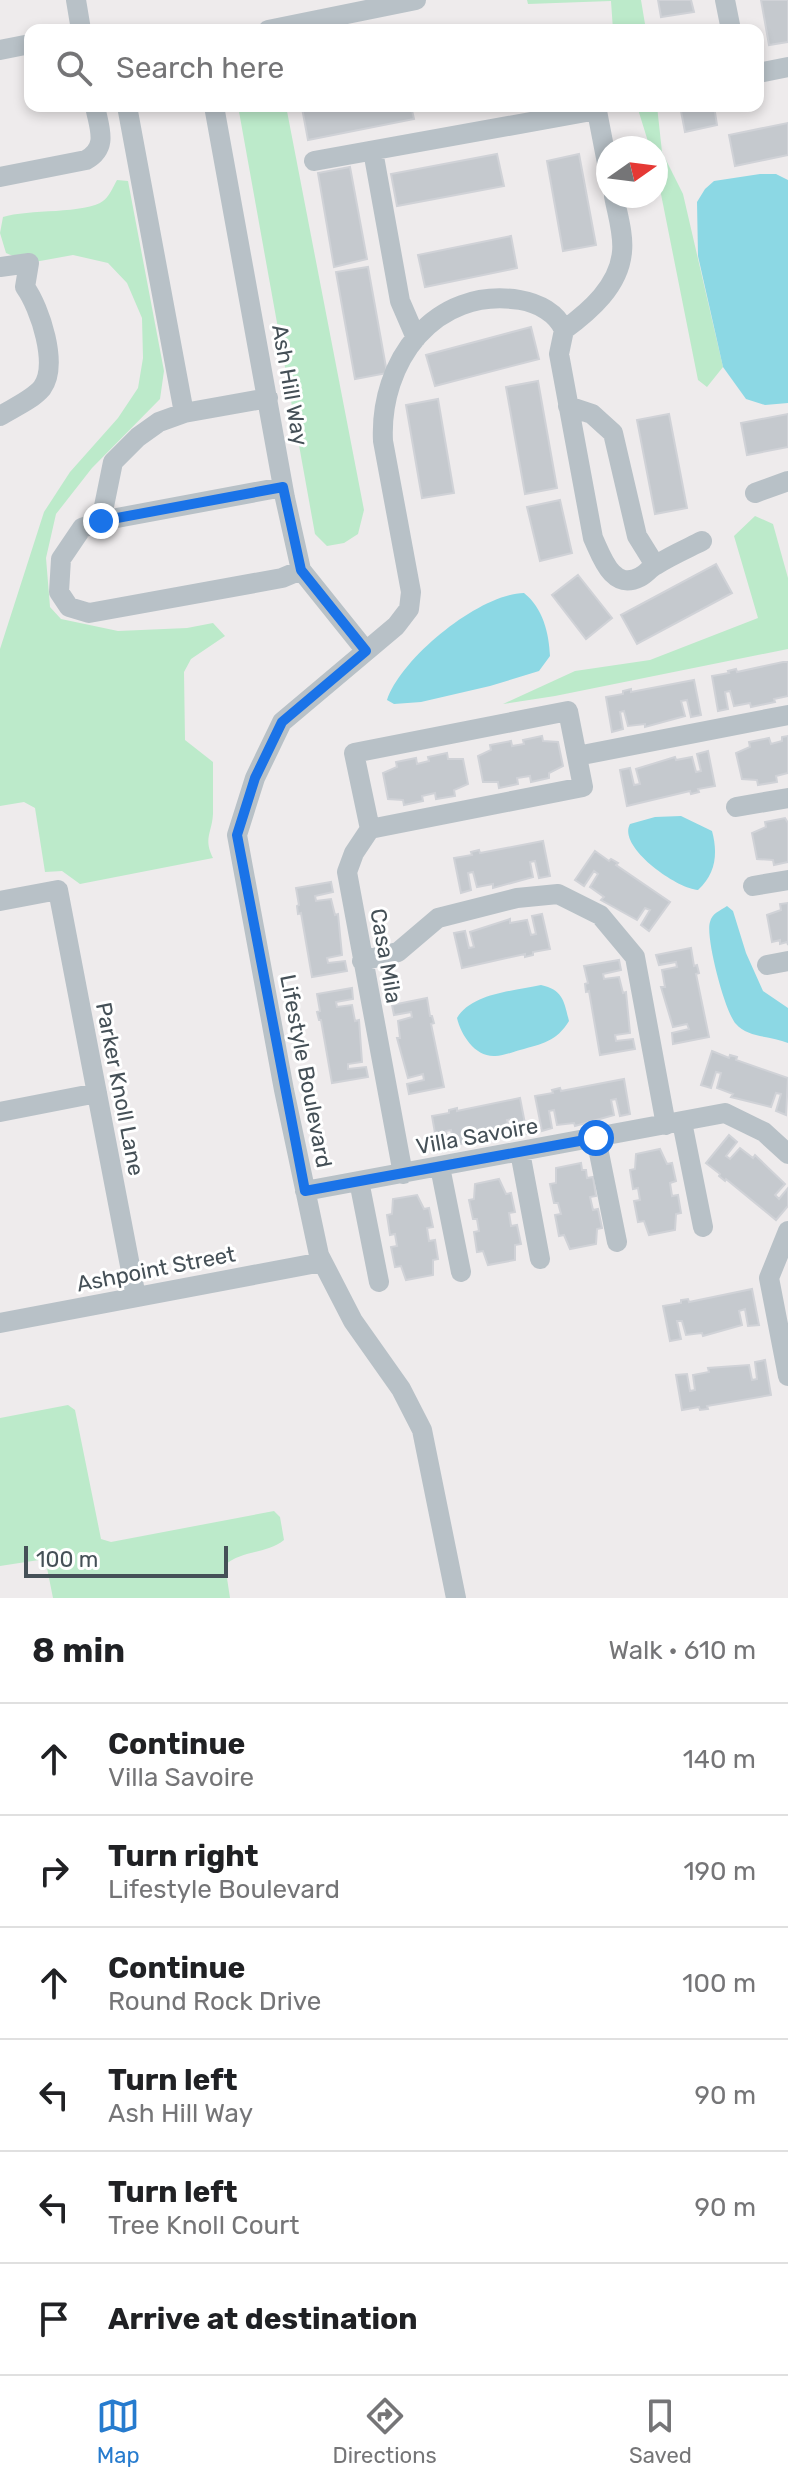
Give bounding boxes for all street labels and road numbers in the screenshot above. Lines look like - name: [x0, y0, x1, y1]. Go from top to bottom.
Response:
- street label: Ash Hill Way: [266, 322, 314, 448]
- street label: Casa Mila: [364, 906, 408, 1006]
- street label: Lifestyle Boulevard: [274, 972, 338, 1170]
- street label: Parker Knoll Lane: [90, 1000, 150, 1178]
- street label: Villa Savoire: [414, 1112, 540, 1160]
- street label: Ashpoint Street: [74, 1240, 238, 1298]

